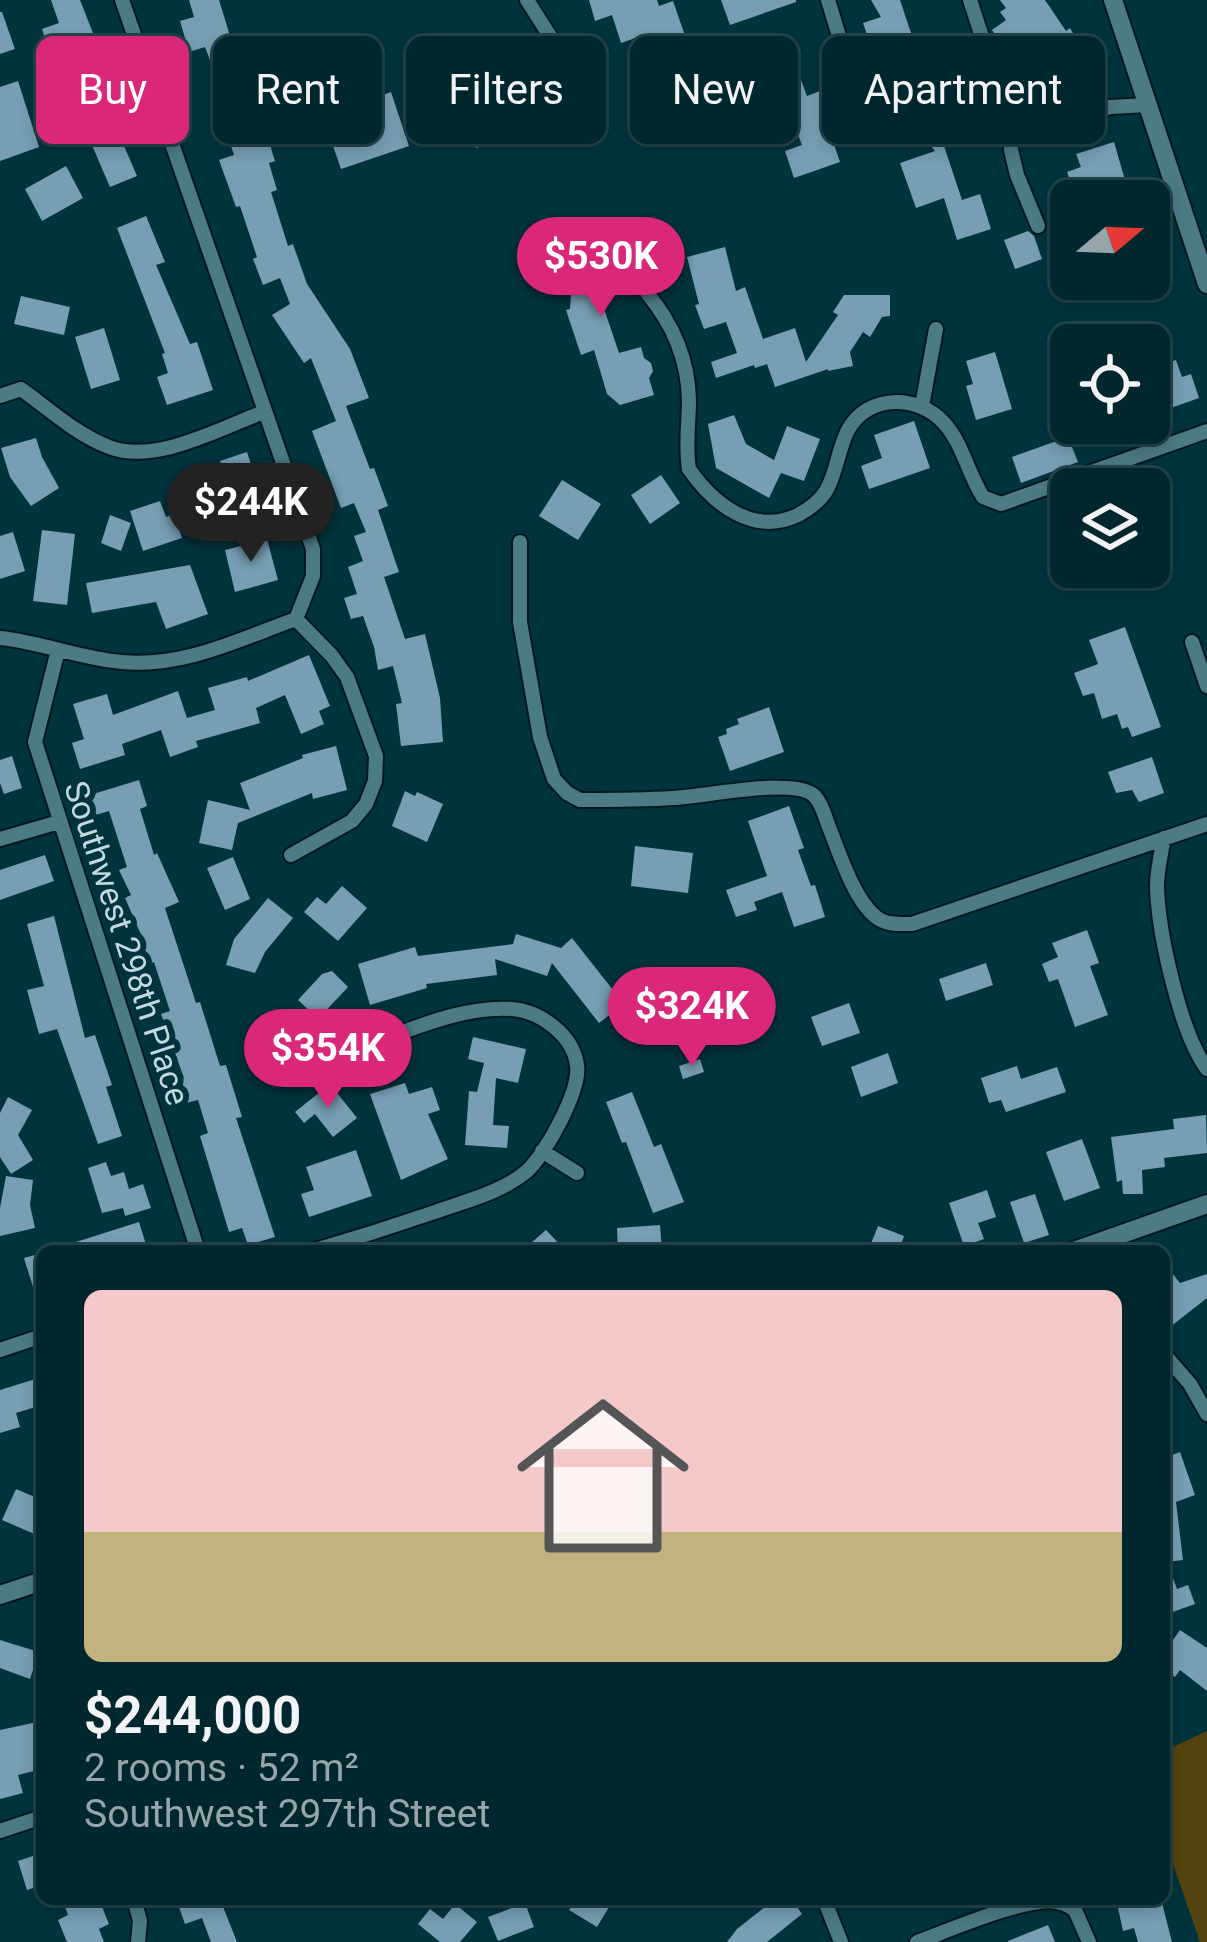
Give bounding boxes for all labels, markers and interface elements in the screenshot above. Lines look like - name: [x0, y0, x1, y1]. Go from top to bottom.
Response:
- chip: Buy: [36, 36, 189, 144]
- chip: Rent: [213, 36, 382, 144]
- chip: Filters: [406, 36, 606, 144]
- chip: New: [630, 36, 798, 144]
- chip: Apartment: [822, 36, 1105, 144]
- north arrow: [1050, 180, 1170, 300]
- map controls: [1050, 180, 1170, 588]
- pin: $530K: [517, 217, 685, 319]
- text: $530K: [544, 233, 658, 279]
- button: locate: [1050, 324, 1170, 444]
- pin: $244K: [167, 463, 335, 565]
- button: layers: [1050, 468, 1170, 588]
- text: $244K: [194, 479, 308, 525]
- street label: Southwest 298th Place: [56, 776, 198, 1110]
- pin: $324K: [608, 967, 776, 1069]
- text: $324K: [635, 983, 749, 1029]
- pin: $354K: [244, 1009, 412, 1111]
- text: $354K: [271, 1025, 385, 1071]
- icon: home: [495, 1368, 711, 1584]
- text: $244,000: [84, 1686, 301, 1745]
- text: 2 rooms · 52 m²: [84, 1745, 359, 1791]
- text: Southwest 297th Street: [84, 1791, 490, 1837]

